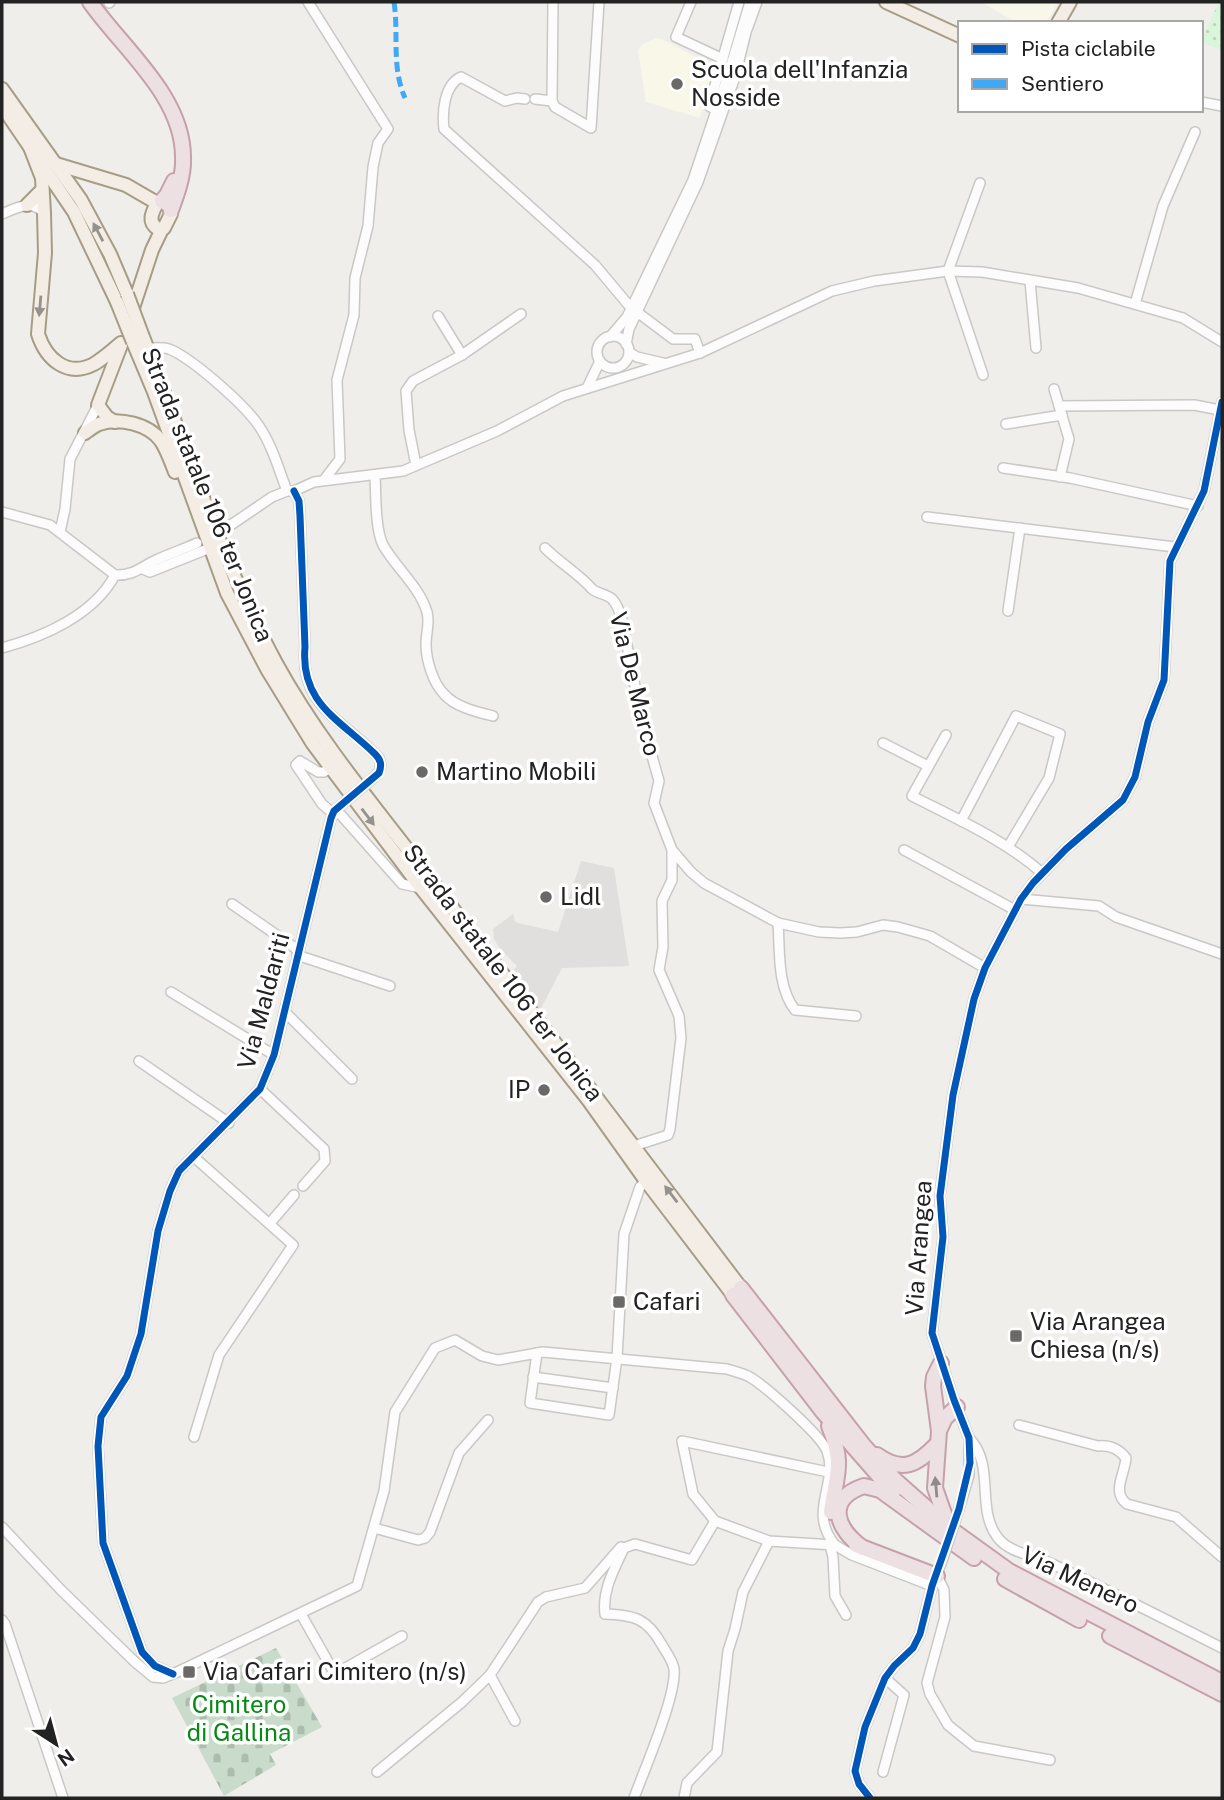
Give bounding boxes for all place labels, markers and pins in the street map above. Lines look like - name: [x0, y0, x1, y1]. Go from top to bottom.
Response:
- place label: Scuola dell'Infanzia Nosside: [691, 55, 908, 111]
- marker: Scuola dell'Infanzia Nosside: [669, 76, 685, 92]
- place label: Martino Mobili: [436, 757, 596, 785]
- marker: Martino Mobili: [414, 764, 430, 780]
- place label: Lidl: [560, 882, 602, 910]
- marker: Lidl: [538, 889, 554, 905]
- place label: IP: [508, 1075, 530, 1103]
- marker: IP: [536, 1082, 552, 1098]
- place label: Cafari: [633, 1287, 700, 1315]
- marker: Cafari: [611, 1294, 627, 1310]
- place label: Via Arangea Chiesa (n/s): [1030, 1307, 1166, 1363]
- marker: Via Arangea Chiesa (n/s): [1008, 1328, 1024, 1344]
- place label: Via Cafari Cimitero (n/s): [203, 1657, 467, 1685]
- marker: Via Cafari Cimitero (n/s): [181, 1664, 197, 1680]

